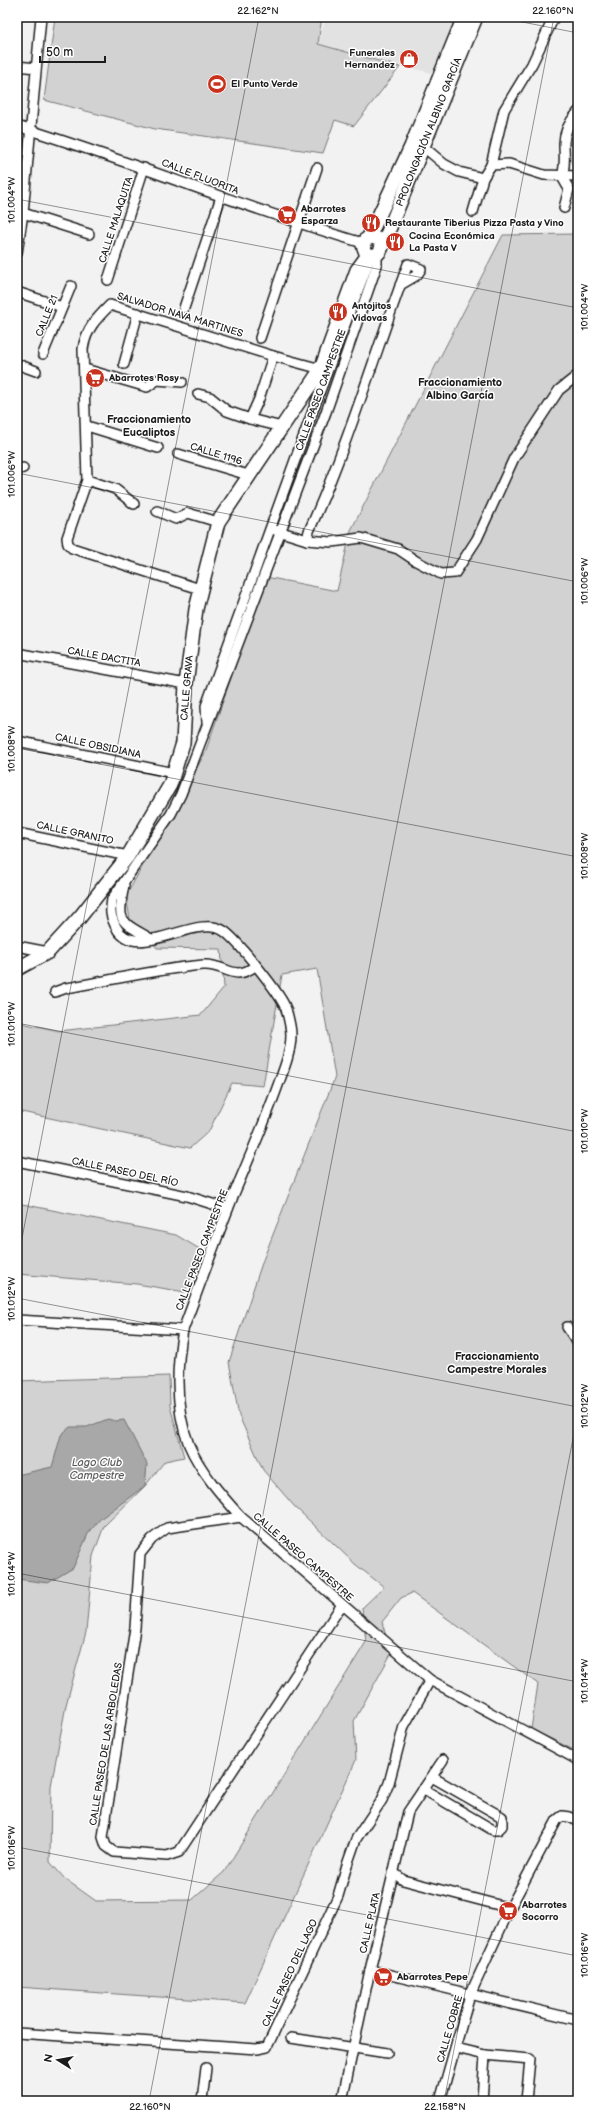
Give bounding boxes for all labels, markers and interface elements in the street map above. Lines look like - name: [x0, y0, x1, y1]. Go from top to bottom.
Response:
- text: 22.162°N: [237, 5, 279, 17]
- text: 22.160°N: [532, 5, 574, 17]
- scale bar: [40, 38, 105, 64]
- text: 50 m: [46, 45, 73, 60]
- place label: Funerales Hernandez: [344, 47, 395, 71]
- shop icon: Funerales Hernandez: [398, 48, 420, 70]
- street label: PROLONGACIÓN ALBINO GARCÍA: [394, 55, 465, 208]
- sports icon: El Punto Verde: [206, 73, 228, 95]
- place label: El Punto Verde: [231, 78, 298, 90]
- street label: CALLE FLUORITA: [160, 157, 241, 198]
- street label: CALLE MALAQUITA: [96, 175, 136, 264]
- text: 101.004°W: [6, 177, 18, 223]
- place label: Abarrotes Esparza: [300, 203, 346, 227]
- supermarket icon: Abarrotes Esparza: [276, 204, 298, 226]
- restaurant icon: Restaurante Tiberius Pizza Pasta y Vino: [360, 212, 382, 234]
- place label: Restaurante Tiberius Pizza Pasta y Vino: [385, 217, 564, 229]
- place label: Cocina Económica La Pasta V: [409, 230, 495, 254]
- restaurant icon: Cocina Económica La Pasta V: [384, 231, 406, 253]
- text: 101.004°W: [579, 284, 591, 330]
- street label: SALVADOR NAVA MARTINES: [116, 290, 244, 340]
- street label: CALLE 21: [33, 293, 61, 338]
- place label: Antojitos Vidovas: [351, 300, 391, 324]
- restaurant icon: Antojitos Vidovas: [327, 301, 349, 323]
- street label: CALLE PASEO CAMPESTRE: [293, 327, 349, 453]
- supermarket icon: Abarrotes Rosy: [84, 367, 106, 389]
- place label: Abarrotes Rosy: [108, 372, 179, 384]
- district label: Fraccionamiento Albino García: [418, 376, 502, 402]
- district label: Fraccionamiento Eucaliptos: [107, 413, 191, 439]
- street label: CALLE 1196: [189, 440, 243, 468]
- text: 101.006°W: [6, 451, 18, 497]
- text: 101.006°W: [579, 558, 591, 604]
- street label: CALLE DACTITA: [66, 645, 142, 670]
- street label: CALLE GRAVA: [178, 654, 196, 721]
- text: 101.008°W: [6, 726, 18, 772]
- street label: CALLE OBSIDIANA: [54, 731, 143, 761]
- street label: CALLE GRANITO: [35, 819, 115, 847]
- text: 101.008°W: [579, 833, 591, 879]
- text: 101.010°W: [6, 1002, 18, 1046]
- text: 101.010°W: [579, 1109, 591, 1153]
- street label: CALLE PASEO DEL RÍO: [71, 1155, 180, 1189]
- street label: CALLE PASEO CAMPESTRE: [173, 1187, 231, 1312]
- text: 101.012°W: [6, 1277, 18, 1321]
- district label: Fraccionamiento Campestre Morales: [447, 1350, 547, 1376]
- text: 101.012°W: [579, 1384, 591, 1428]
- water label: Lago Club Campestre: [69, 1456, 125, 1482]
- street label: CALLE PASEO CAMPESTRE: [250, 1510, 356, 1604]
- text: 101.014°W: [6, 1552, 18, 1596]
- text: 101.014°W: [579, 1659, 591, 1703]
- street label: CALLE PASEO DE LAS ARBOLEDAS: [87, 1662, 125, 1826]
- text: 101.016°W: [6, 1826, 18, 1870]
- street label: CALLE PLATA: [357, 1890, 383, 1955]
- place label: Abarrotes Socorro: [521, 1899, 567, 1923]
- supermarket icon: Abarrotes Socorro: [497, 1900, 519, 1922]
- street label: CALLE PASEO DEL LAGO: [260, 1917, 320, 2029]
- text: 101.016°W: [579, 1933, 591, 1977]
- supermarket icon: Abarrotes Pepe: [372, 1966, 394, 1988]
- place label: Abarrotes Pepe: [396, 1971, 468, 1983]
- street label: CALLE COBRE: [435, 1994, 465, 2064]
- north arrow: [38, 2040, 78, 2080]
- text: N: [42, 2053, 56, 2063]
- text: 22.160°N: [129, 2101, 171, 2113]
- text: 22.158°N: [424, 2101, 466, 2113]

